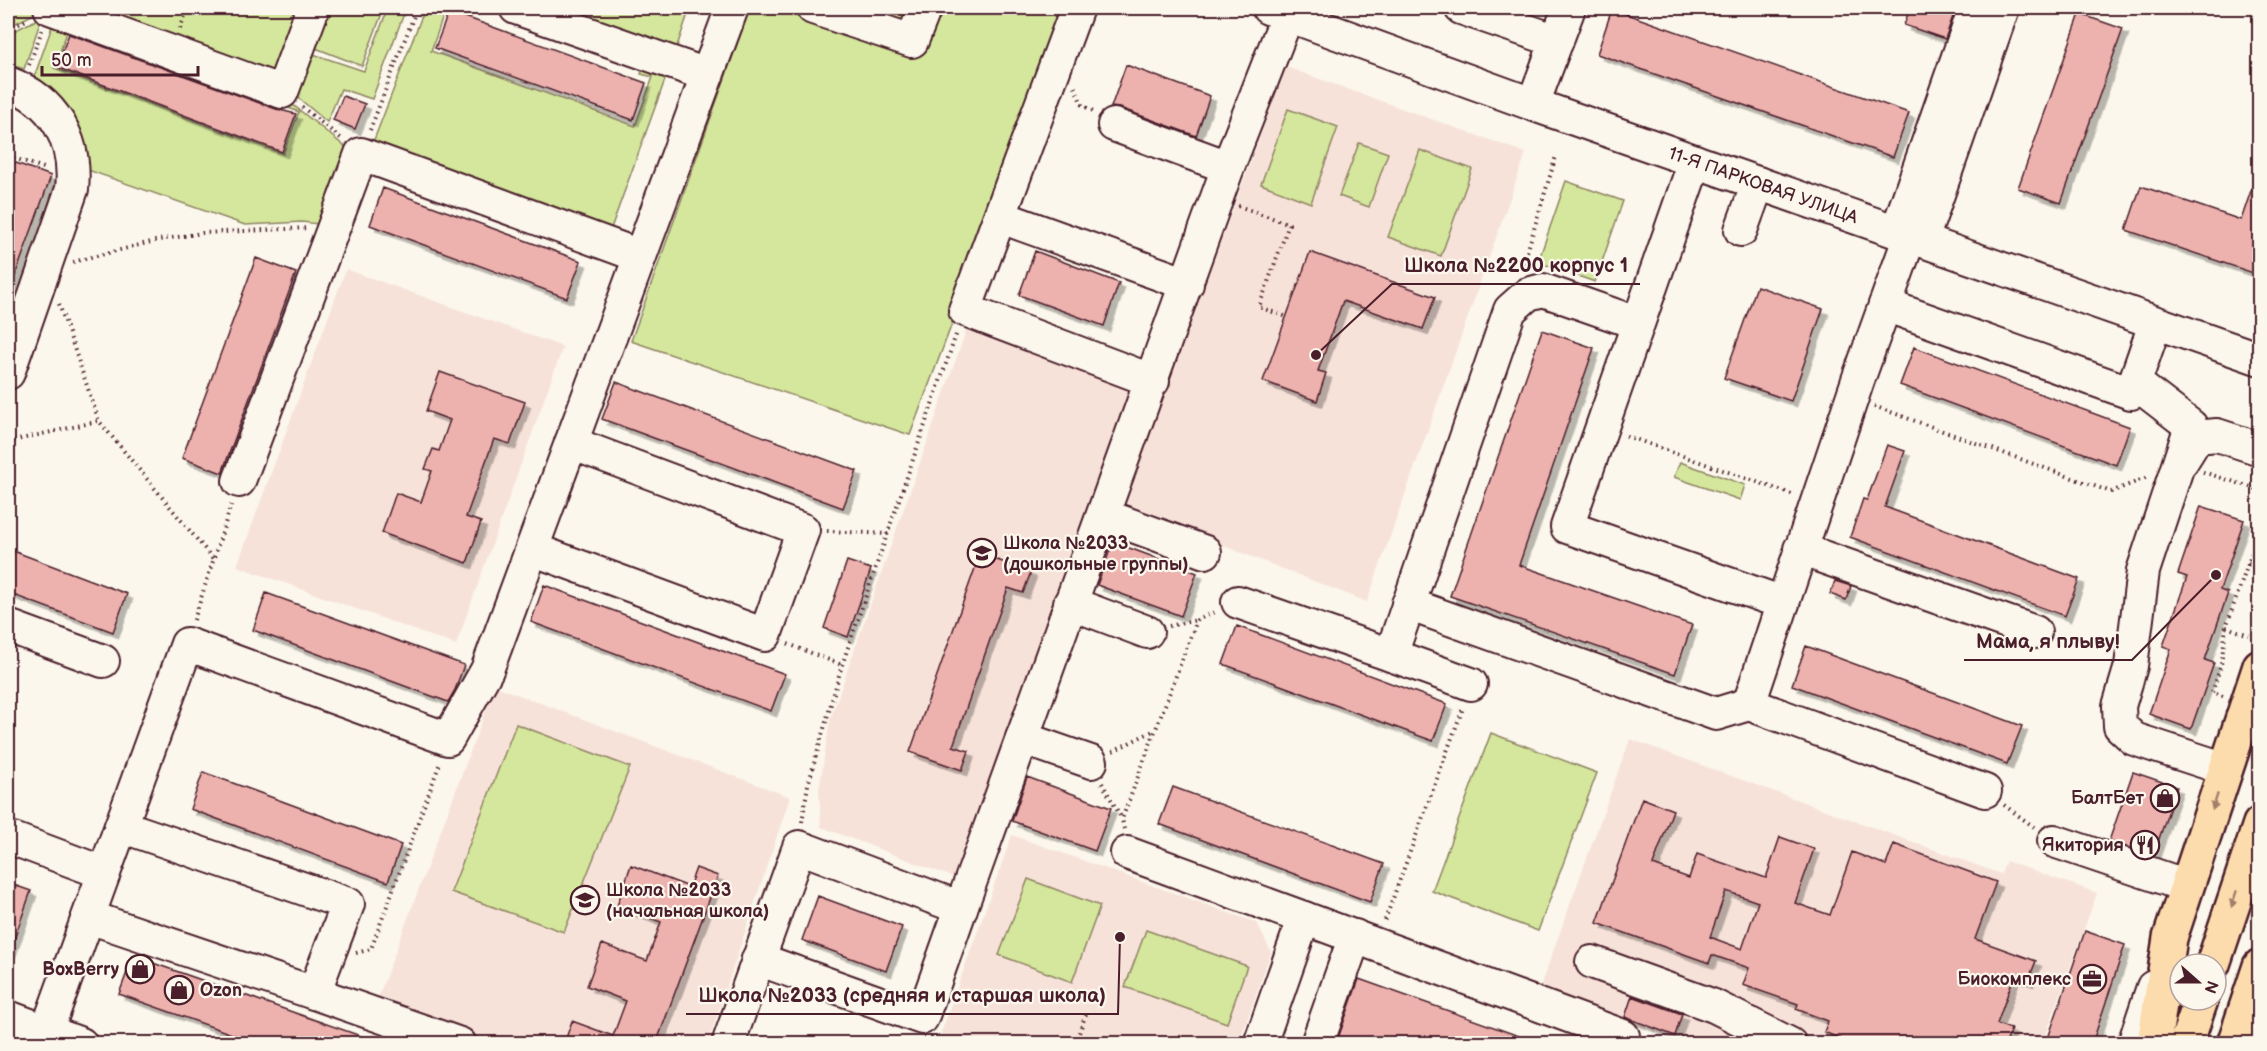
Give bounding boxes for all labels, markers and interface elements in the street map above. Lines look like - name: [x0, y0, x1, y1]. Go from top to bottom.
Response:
- scale bar: [42, 39, 198, 77]
- text: 50 m: [51, 50, 92, 71]
- street label: 11-Я ПАРКОВАЯ УЛИЦА: [1666, 143, 1861, 228]
- callout: Школа №2200 корпус 1: [1392, 246, 1640, 284]
- text: Школа №2200 корпус 1: [1404, 254, 1628, 278]
- place label: Школа №2033 (дошкольные группы): [1003, 533, 1189, 575]
- school or university icon: Школа №2033 (дошкольные группы): [966, 537, 998, 569]
- callout: Мама, я плыву!: [1964, 622, 2132, 660]
- text: Мама, я плыву!: [1976, 630, 2120, 654]
- shop icon: БалтБет: [2149, 782, 2181, 814]
- place label: БалтБет: [2071, 788, 2144, 809]
- one-way arrow: [2209, 793, 2219, 811]
- restaurant icon: Якитория: [2129, 829, 2161, 861]
- place label: Якитория: [2042, 835, 2124, 856]
- place label: Школа №2033 (начальная школа): [606, 880, 769, 922]
- school or university icon: Школа №2033 (начальная школа): [569, 884, 601, 916]
- one-way arrow: [2229, 890, 2239, 908]
- north arrow: [2168, 952, 2228, 1012]
- shop icon: BoxBerry: [124, 953, 156, 985]
- place label: BoxBerry: [42, 959, 120, 980]
- office icon: Биокомплекс: [2076, 963, 2108, 995]
- place label: Биокомплекс: [1958, 969, 2071, 990]
- shop icon: Ozon: [163, 974, 195, 1006]
- callout: Школа №2033 (средняя и старшая школа): [686, 976, 1118, 1014]
- text: N: [2200, 978, 2222, 996]
- place label: Ozon: [200, 980, 242, 1001]
- text: Школа №2033 (средняя и старшая школа): [698, 984, 1106, 1008]

